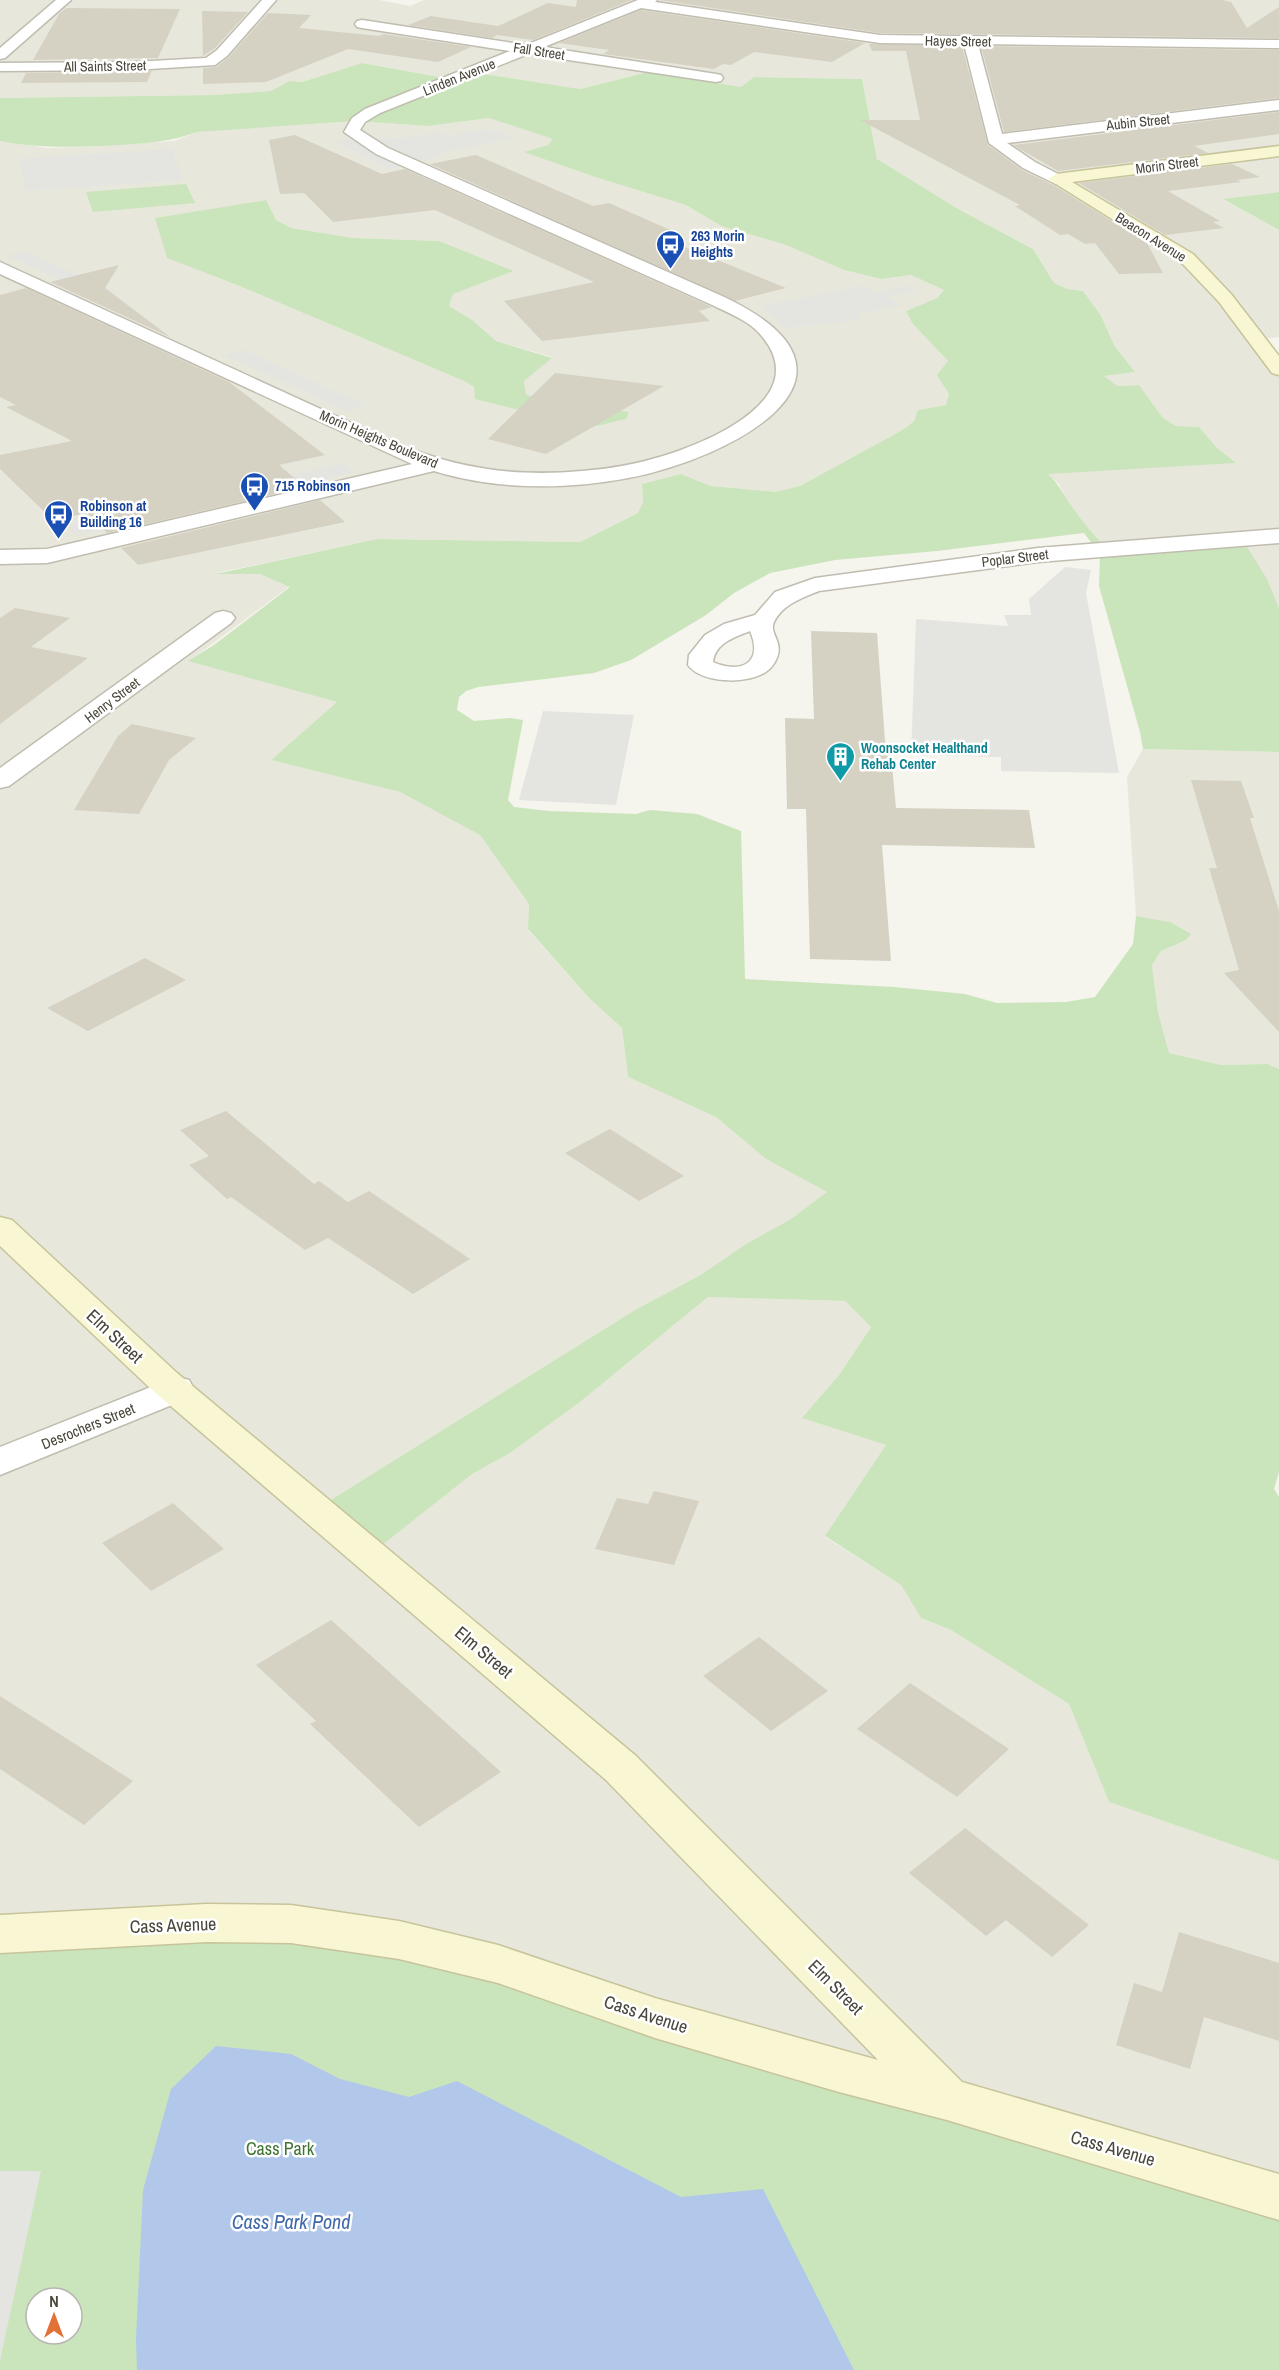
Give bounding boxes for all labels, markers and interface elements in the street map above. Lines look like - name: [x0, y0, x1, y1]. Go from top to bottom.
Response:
- street label: Hayes Street: [925, 31, 991, 51]
- street label: Fall Street: [512, 38, 566, 64]
- street label: Linden Avenue: [420, 54, 498, 100]
- street label: All Saints Street: [63, 56, 146, 76]
- street label: Aubin Street: [1104, 110, 1171, 134]
- street label: Morin Street: [1135, 152, 1199, 178]
- street label: Beacon Avenue: [1112, 208, 1190, 266]
- place label: 263 Morin Heights: [691, 227, 745, 261]
- bus stop icon: 263 Morin Heights: [654, 228, 686, 270]
- street label: Morin Heights Boulevard: [317, 406, 441, 472]
- bus stop icon: 715 Robinson: [238, 470, 270, 512]
- place label: 715 Robinson: [275, 477, 350, 495]
- place label: Robinson at Building 16: [80, 497, 147, 531]
- bus stop icon: Robinson at Building 16: [43, 498, 75, 540]
- street label: Poplar Street: [981, 545, 1049, 571]
- street label: Henry Street: [81, 673, 143, 727]
- place label: Woonsocket Healthand Rehab Center: [861, 739, 988, 773]
- building icon: Woonsocket Healthand Rehab Center: [824, 740, 856, 782]
- street label: Elm Street: [81, 1303, 149, 1369]
- street label: Desrochers Street: [38, 1397, 138, 1454]
- street label: Elm Street: [450, 1620, 518, 1684]
- street label: Cass Avenue: [129, 1911, 217, 1939]
- street label: Elm Street: [803, 1954, 869, 2020]
- street label: Cass Avenue: [601, 1989, 691, 2039]
- street label: Cass Avenue: [1068, 2124, 1158, 2172]
- park label: Cass Park: [246, 2136, 315, 2161]
- water label: Cass Park Pond: [232, 2208, 351, 2235]
- north arrow: [24, 2286, 84, 2346]
- text: N: [49, 2290, 59, 2312]

